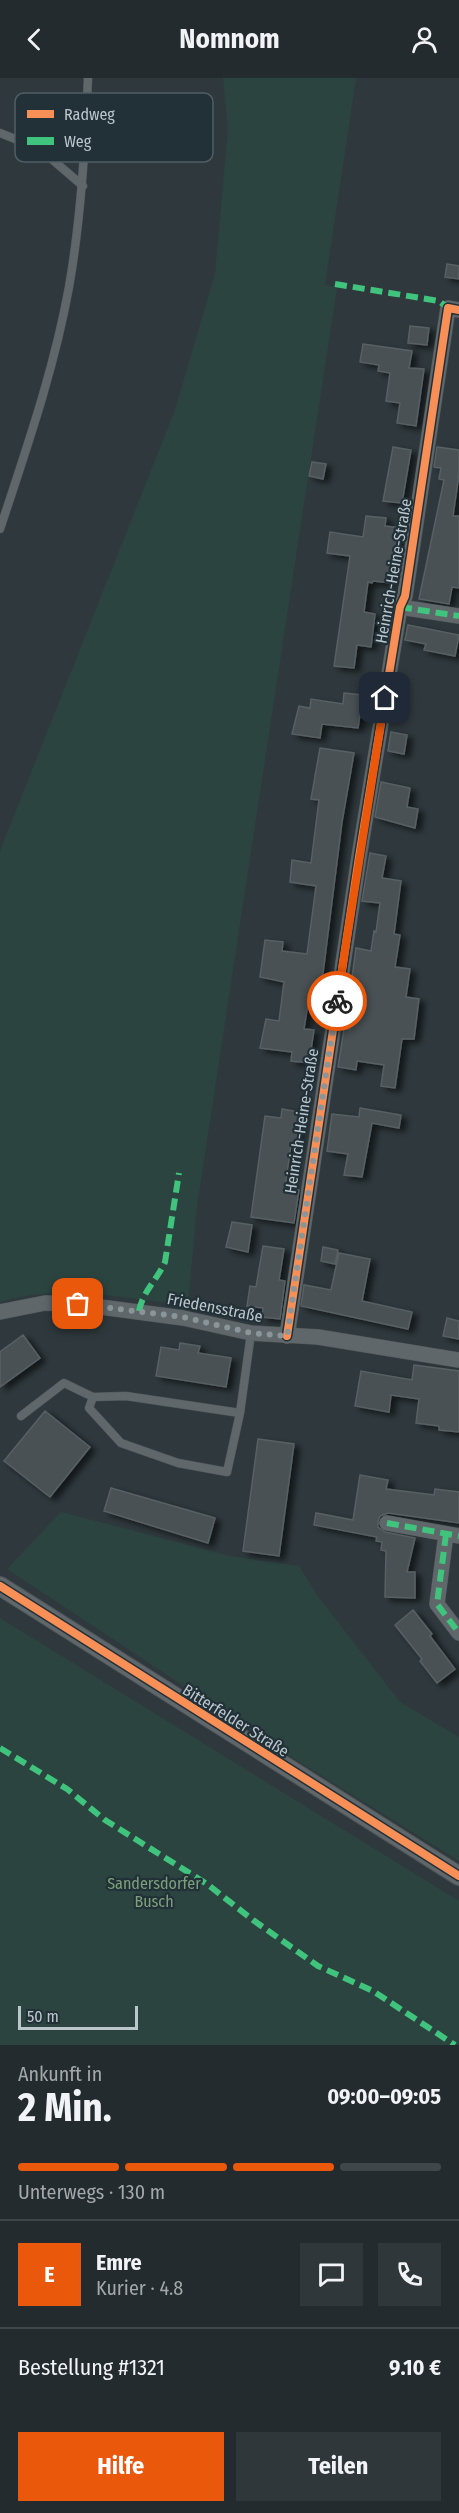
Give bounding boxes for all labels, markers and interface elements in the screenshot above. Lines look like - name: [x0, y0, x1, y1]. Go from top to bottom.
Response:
- icon: back: [18, 23, 51, 56]
- text: Nomnom: [179, 23, 280, 55]
- icon: person: [408, 23, 441, 56]
- legend: [15, 93, 213, 162]
- text: Radweg: [64, 105, 115, 124]
- text: Weg: [64, 132, 92, 151]
- street label: Heinrich-Heine-Straße: [371, 497, 416, 645]
- pin: [359, 672, 410, 723]
- icon: home: [368, 681, 401, 714]
- courier: [307, 971, 367, 1031]
- icon: bike: [321, 985, 354, 1018]
- street label: Heinrich-Heine-Straße: [281, 1047, 322, 1195]
- pin: [52, 1278, 103, 1329]
- icon: bag: [61, 1287, 94, 1320]
- street label: Friedensstraße: [165, 1289, 264, 1326]
- street label: Bitterfelder Straße: [179, 1680, 292, 1761]
- park label: Sandersdorfer Busch: [107, 1874, 201, 1911]
- scale bar: [18, 2003, 138, 2030]
- text: 50 m: [27, 2007, 59, 2026]
- text: Ankunft in: [18, 2062, 102, 2086]
- text: 09:00–09:05: [327, 2083, 441, 2110]
- text: 2 Min.: [18, 2085, 112, 2131]
- text: Unterwegs · 130 m: [18, 2180, 165, 2204]
- button: chat: [300, 2243, 363, 2306]
- button: phone: [378, 2243, 441, 2306]
- text: Emre: [96, 2249, 142, 2276]
- text: E: [44, 2261, 55, 2288]
- text: Kurier · 4.8: [96, 2276, 183, 2300]
- text: Bestellung #1321: [18, 2354, 165, 2381]
- text: 9.10 €: [389, 2354, 441, 2381]
- button: Hilfe: [18, 2432, 224, 2501]
- button: Teilen: [236, 2432, 441, 2501]

